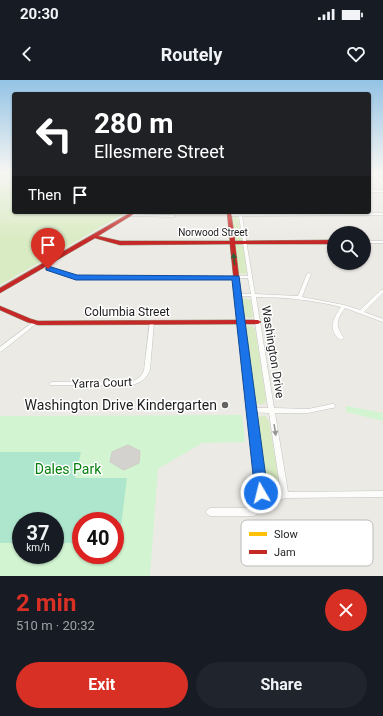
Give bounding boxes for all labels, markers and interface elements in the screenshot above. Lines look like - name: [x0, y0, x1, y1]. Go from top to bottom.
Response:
- text: 20:30: [20, 5, 59, 23]
- icon: back: [16, 43, 38, 65]
- icon: heart: [345, 43, 367, 65]
- text: Routely: [161, 44, 222, 65]
- text: 280 m: [94, 107, 173, 140]
- icon: left: [28, 108, 80, 160]
- text: Ellesmere Street: [94, 141, 225, 162]
- icon: arrive: [69, 184, 91, 206]
- text: Then: [28, 186, 61, 204]
- map controls: [327, 226, 371, 270]
- button: search: [327, 226, 371, 270]
- street label: Norwood Street: [178, 227, 248, 238]
- pin: [31, 228, 65, 269]
- icon: arrive: [37, 234, 59, 256]
- one-way arrow: [231, 253, 237, 265]
- street label: Columbia Street: [84, 305, 170, 319]
- street label: Washington Drive: [259, 305, 287, 399]
- street label: Yarra Court: [72, 375, 132, 391]
- place label: Washington Drive Kindergarten: [25, 397, 217, 413]
- marker: Washington Drive Kindergarten: [220, 400, 230, 410]
- one-way arrow: [272, 424, 278, 436]
- park label: Dales Park: [35, 461, 102, 477]
- position arrow: [240, 472, 282, 514]
- speed limit sign: 40: [72, 512, 124, 564]
- legend: [241, 520, 373, 566]
- text: 37: [27, 521, 49, 545]
- text: Slow: [274, 528, 298, 541]
- text: km/h: [26, 542, 50, 553]
- text: Jam: [274, 546, 296, 559]
- text: 2 min: [16, 589, 76, 617]
- button: close: [325, 589, 367, 631]
- text: 510 m · 20:32: [16, 618, 95, 633]
- button: Exit: [16, 662, 188, 708]
- button: Share: [196, 662, 367, 708]

